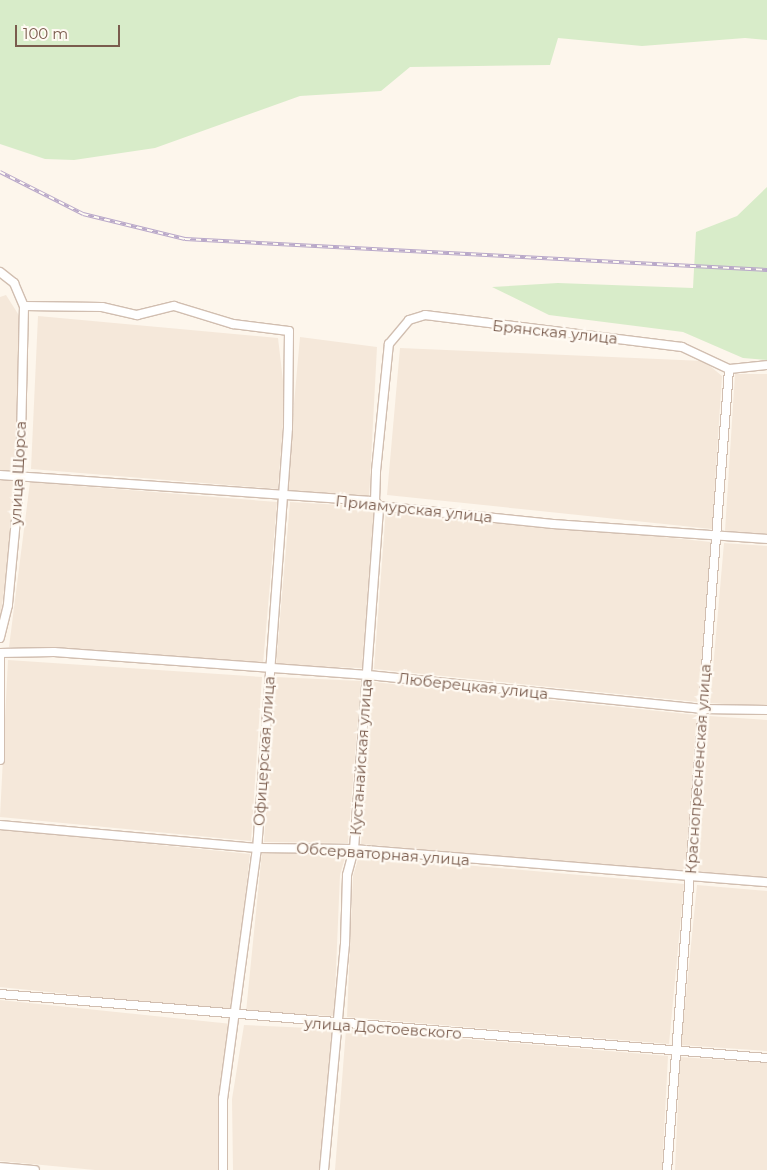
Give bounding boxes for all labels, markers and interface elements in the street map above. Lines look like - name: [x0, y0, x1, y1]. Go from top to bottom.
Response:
- scale bar: [18, 15, 122, 47]
- text: 100 m: [23, 24, 68, 43]
- street label: Брянская улица: [492, 316, 618, 348]
- street label: улица Щорса: [6, 420, 30, 526]
- street label: Приамурская улица: [335, 492, 493, 526]
- street label: Краснопресненская улица: [682, 663, 714, 875]
- street label: Люберецкая улица: [397, 669, 549, 703]
- street label: Офицерская улица: [250, 675, 278, 827]
- street label: Кустанайская улица: [347, 678, 375, 836]
- street label: Обсерваторная улица: [296, 839, 470, 869]
- street label: улица Достоевского: [304, 1014, 462, 1042]

